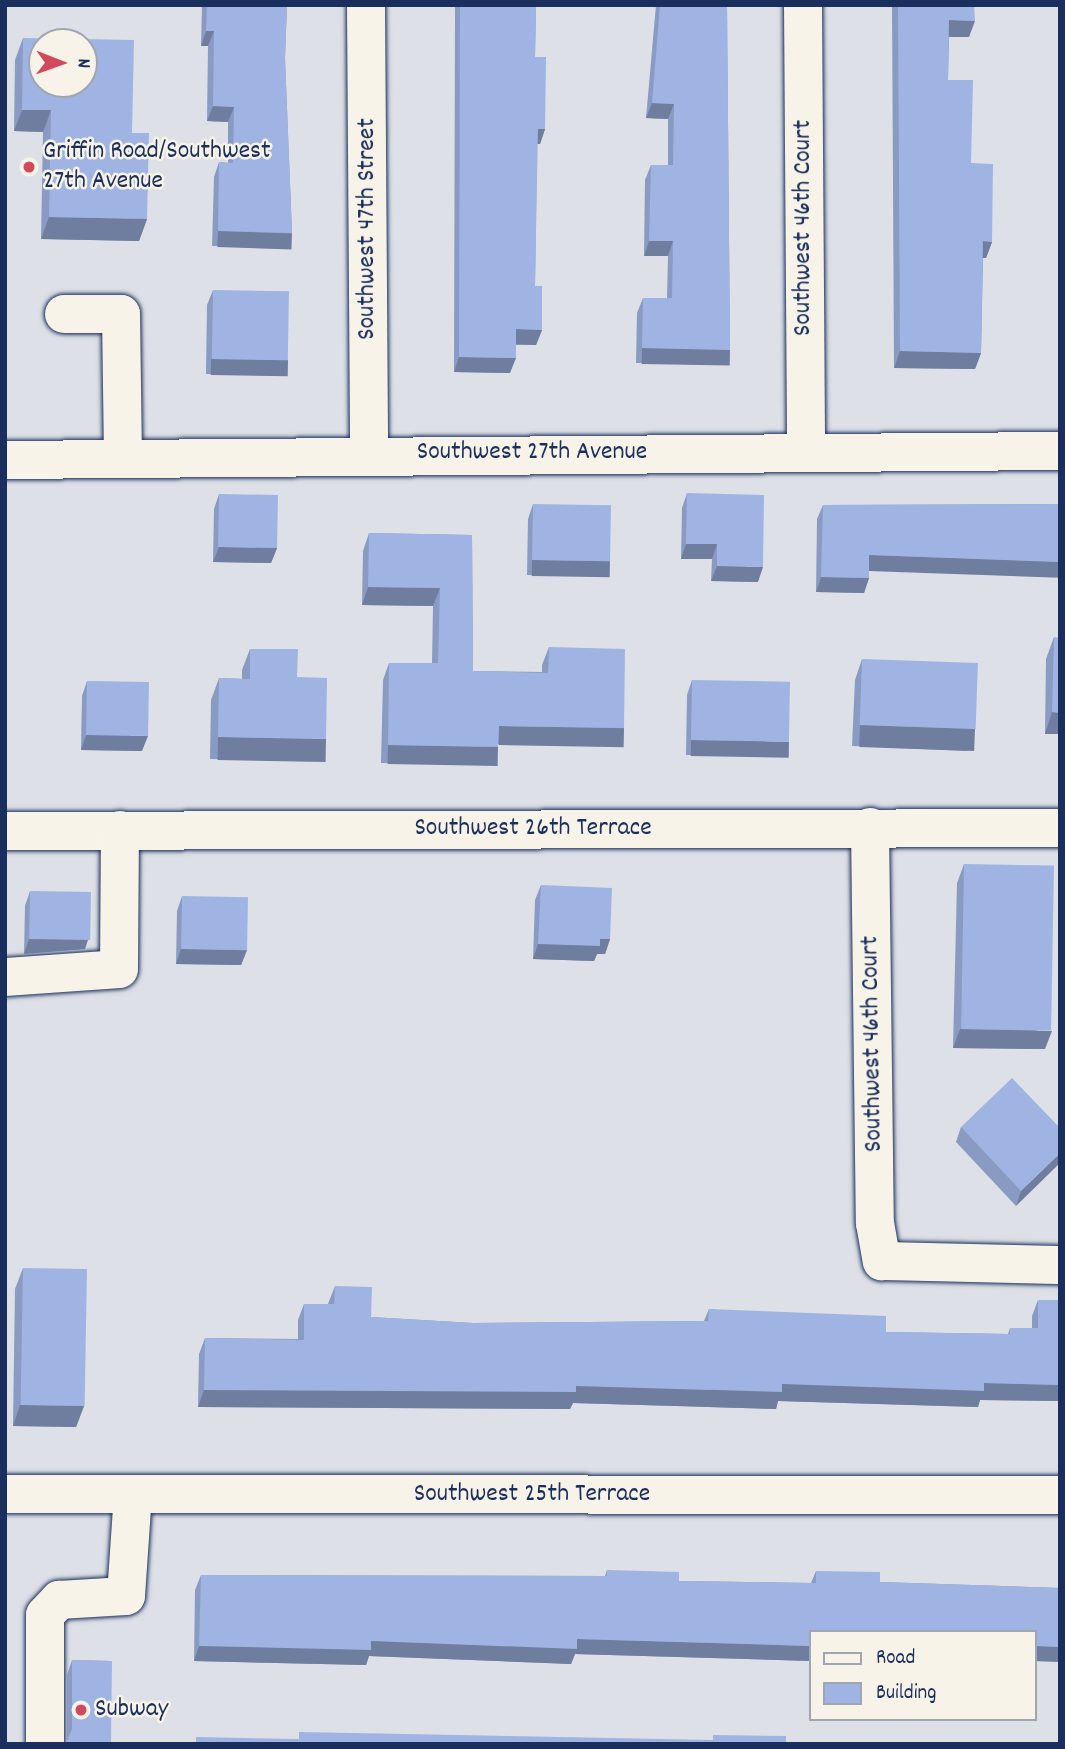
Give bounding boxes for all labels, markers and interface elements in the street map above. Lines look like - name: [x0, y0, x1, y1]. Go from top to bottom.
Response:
- north arrow: [28, 28, 98, 98]
- text: N: [69, 58, 96, 68]
- street label: Southwest 47th Street: [352, 118, 384, 340]
- street label: Southwest 46th Court: [788, 120, 820, 336]
- place label: Griffin Road/Southwest 27th Avenue: [43, 136, 271, 198]
- marker: Griffin Road/Southwest 27th Avenue: [21, 159, 37, 175]
- street label: Southwest 27th Avenue: [417, 437, 647, 469]
- street label: Southwest 26th Terrace: [414, 813, 652, 845]
- street label: Southwest 46th Court: [856, 936, 890, 1152]
- street label: Southwest 25th Terrace: [414, 1479, 650, 1511]
- legend: [810, 1630, 1037, 1721]
- text: Road: [876, 1644, 915, 1674]
- text: Building: [876, 1679, 936, 1709]
- place label: Subway: [95, 1694, 168, 1726]
- marker: Subway: [73, 1702, 89, 1718]

